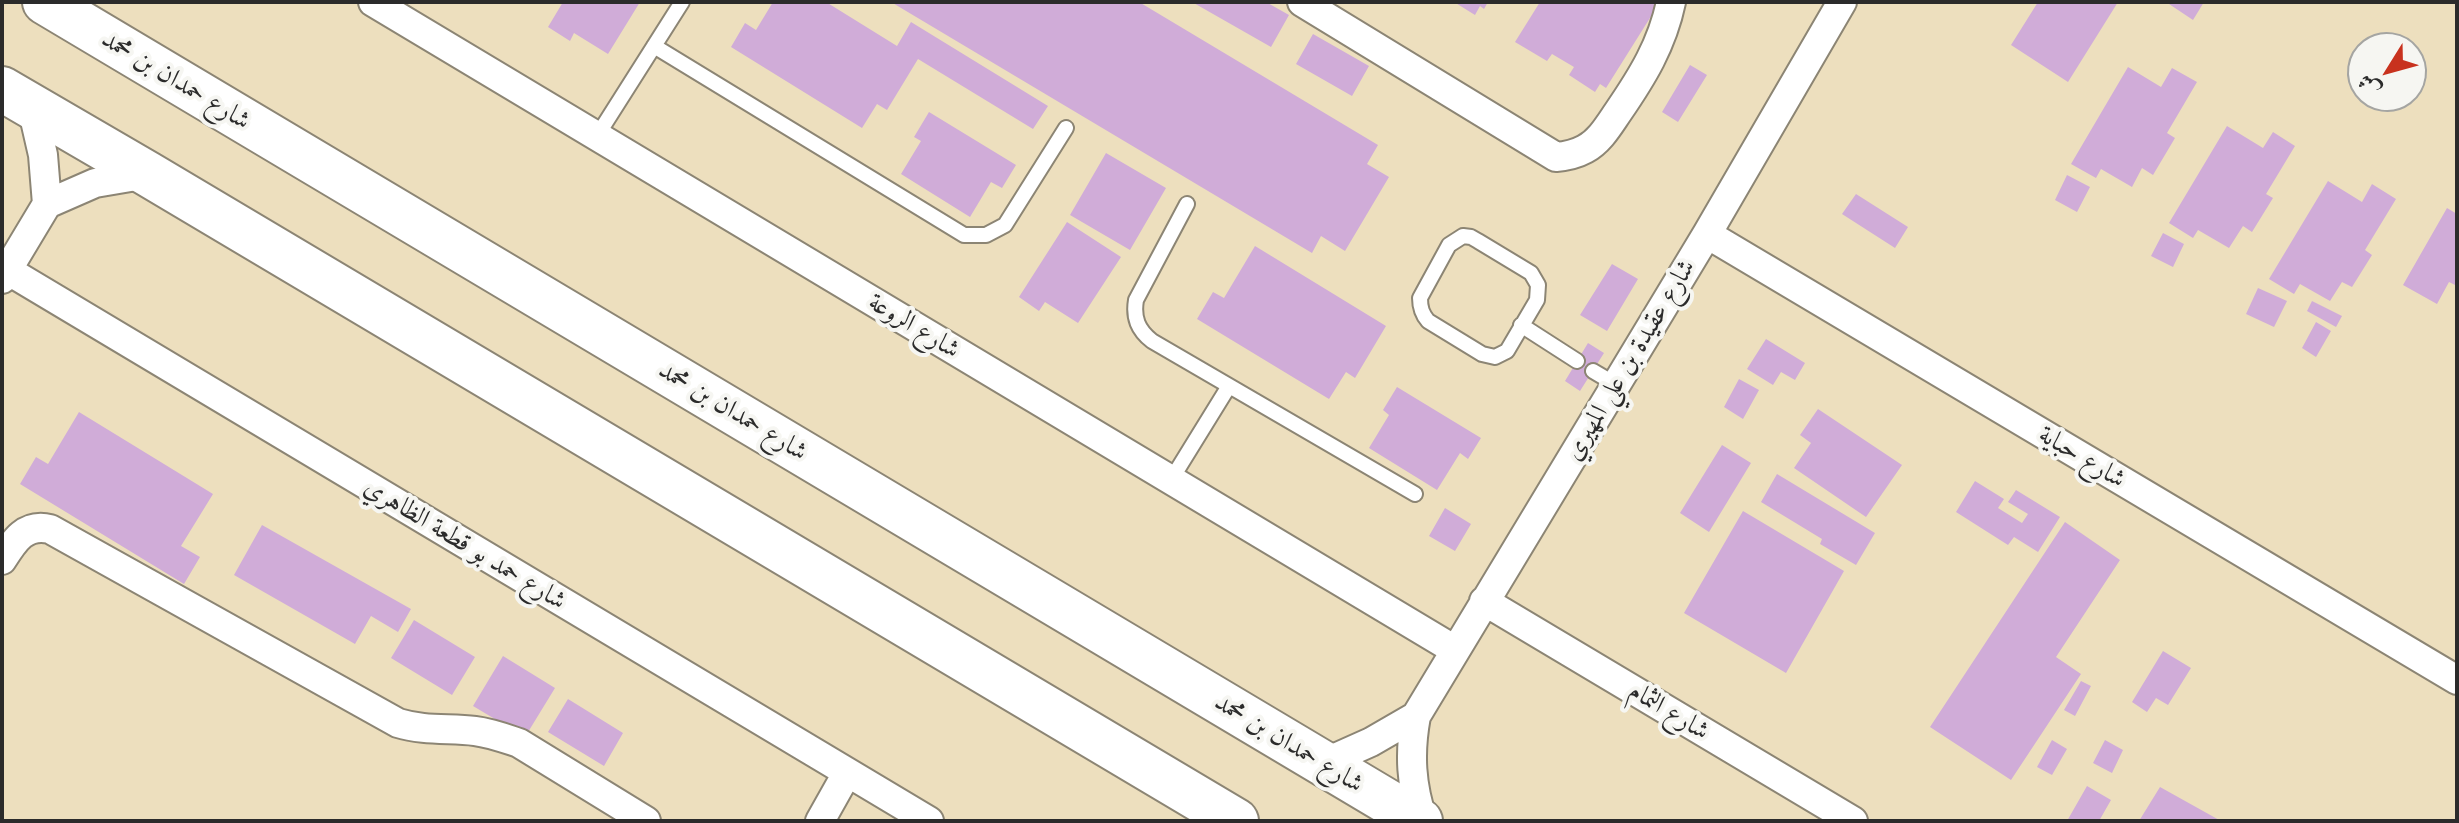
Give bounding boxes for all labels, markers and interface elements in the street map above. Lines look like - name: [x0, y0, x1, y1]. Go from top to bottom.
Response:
- street label: شارع حمدان بن محمد: [96, 23, 256, 137]
- north arrow: [2347, 32, 2427, 112]
- text: ش: [2352, 69, 2386, 102]
- street label: شارع عقيدة بن علي المهيري: [1558, 254, 1702, 466]
- street label: شارع الروعة: [863, 287, 965, 365]
- street label: شارع حمدان بن محمد: [653, 354, 813, 468]
- street label: شارع حباية: [2033, 419, 2131, 495]
- street label: شارع حمد بو قطعة الظاهري: [358, 471, 572, 617]
- street label: شارع الثمام: [1623, 675, 1715, 747]
- street label: شارع حمدان بن محمد: [1209, 686, 1369, 800]

